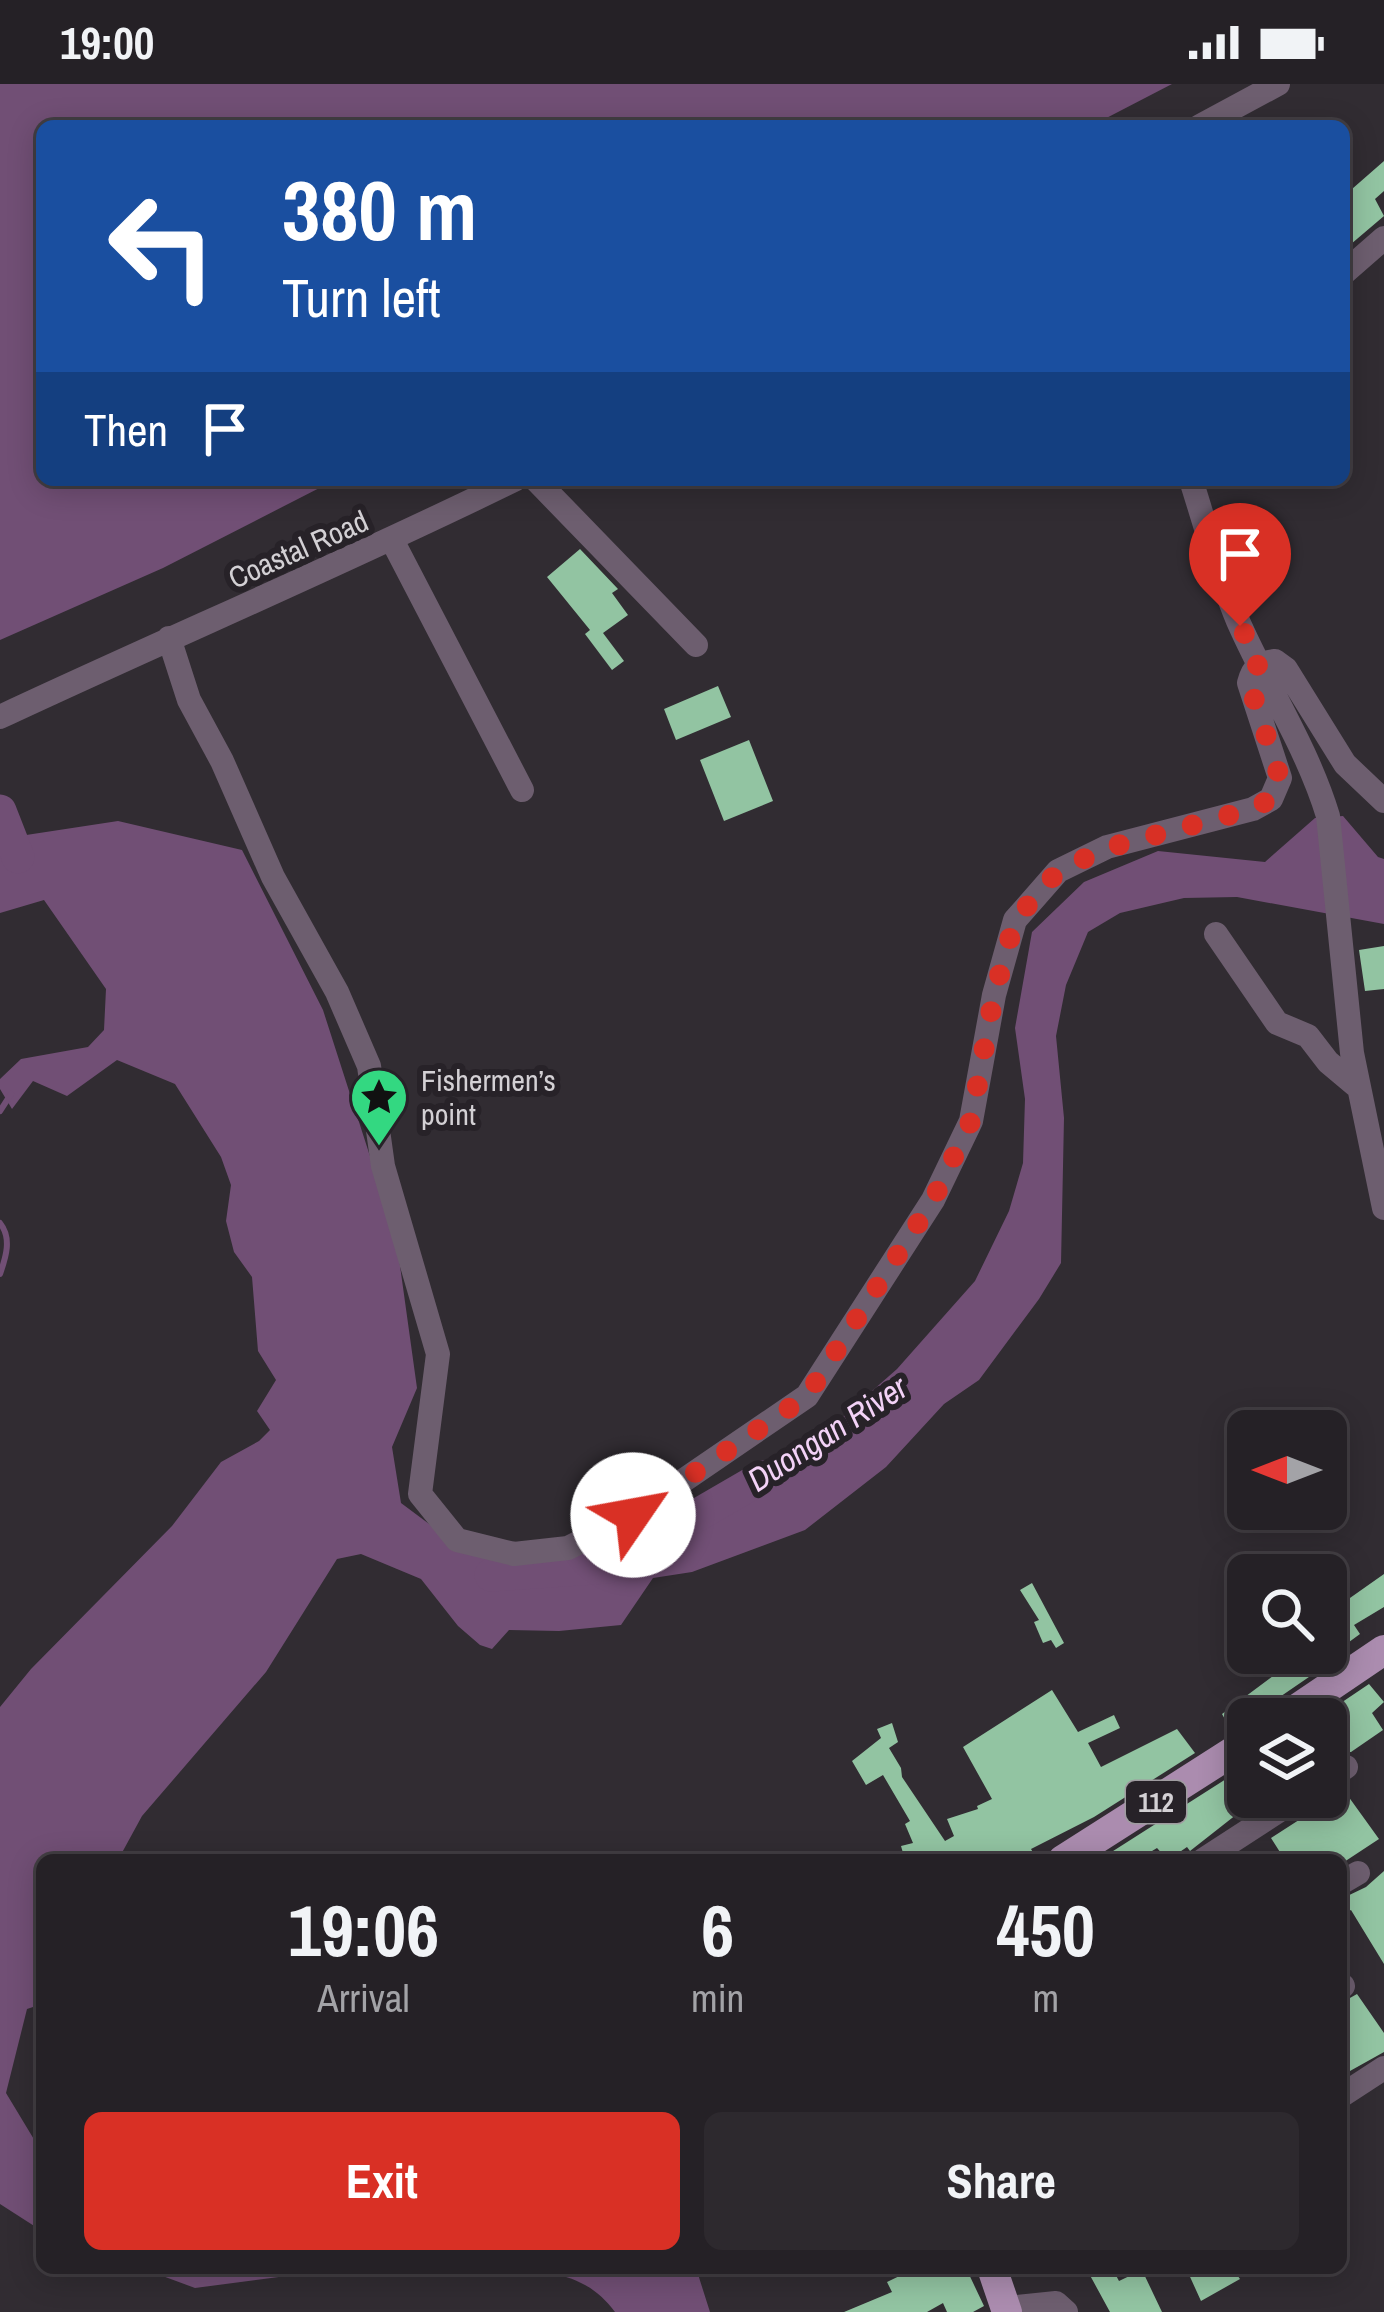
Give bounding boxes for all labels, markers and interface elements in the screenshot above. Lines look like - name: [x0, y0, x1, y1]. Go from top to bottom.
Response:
- text: 19:00: [60, 12, 154, 73]
- text: 380 m: [282, 153, 477, 266]
- icon: left: [84, 168, 240, 324]
- text: Turn left: [282, 261, 441, 334]
- icon: arrive: [192, 396, 258, 462]
- text: Then: [84, 399, 168, 460]
- street label: Coastal Road: [222, 500, 374, 598]
- pin: [1189, 503, 1291, 626]
- icon: arrive: [1207, 521, 1273, 587]
- place label: Fishermen’s point: [421, 1060, 556, 1134]
- place icon: Fishermen’s point: [348, 1066, 410, 1148]
- water label: Duongan River: [739, 1364, 916, 1501]
- north arrow: [1227, 1410, 1347, 1530]
- map controls: [1227, 1410, 1347, 1818]
- position arrow: [570, 1452, 696, 1578]
- button: search: [1227, 1554, 1347, 1674]
- button: layers: [1227, 1698, 1347, 1818]
- road number: 112: [1126, 1781, 1186, 1823]
- text: 19:06: [288, 1881, 439, 1978]
- text: 6: [701, 1881, 734, 1978]
- text: 450: [996, 1881, 1095, 1978]
- text: Arrival: [317, 1972, 410, 2024]
- text: min: [691, 1972, 744, 2024]
- text: m: [1032, 1972, 1059, 2024]
- button: Exit: [84, 2112, 680, 2250]
- button: Share: [704, 2112, 1299, 2250]

